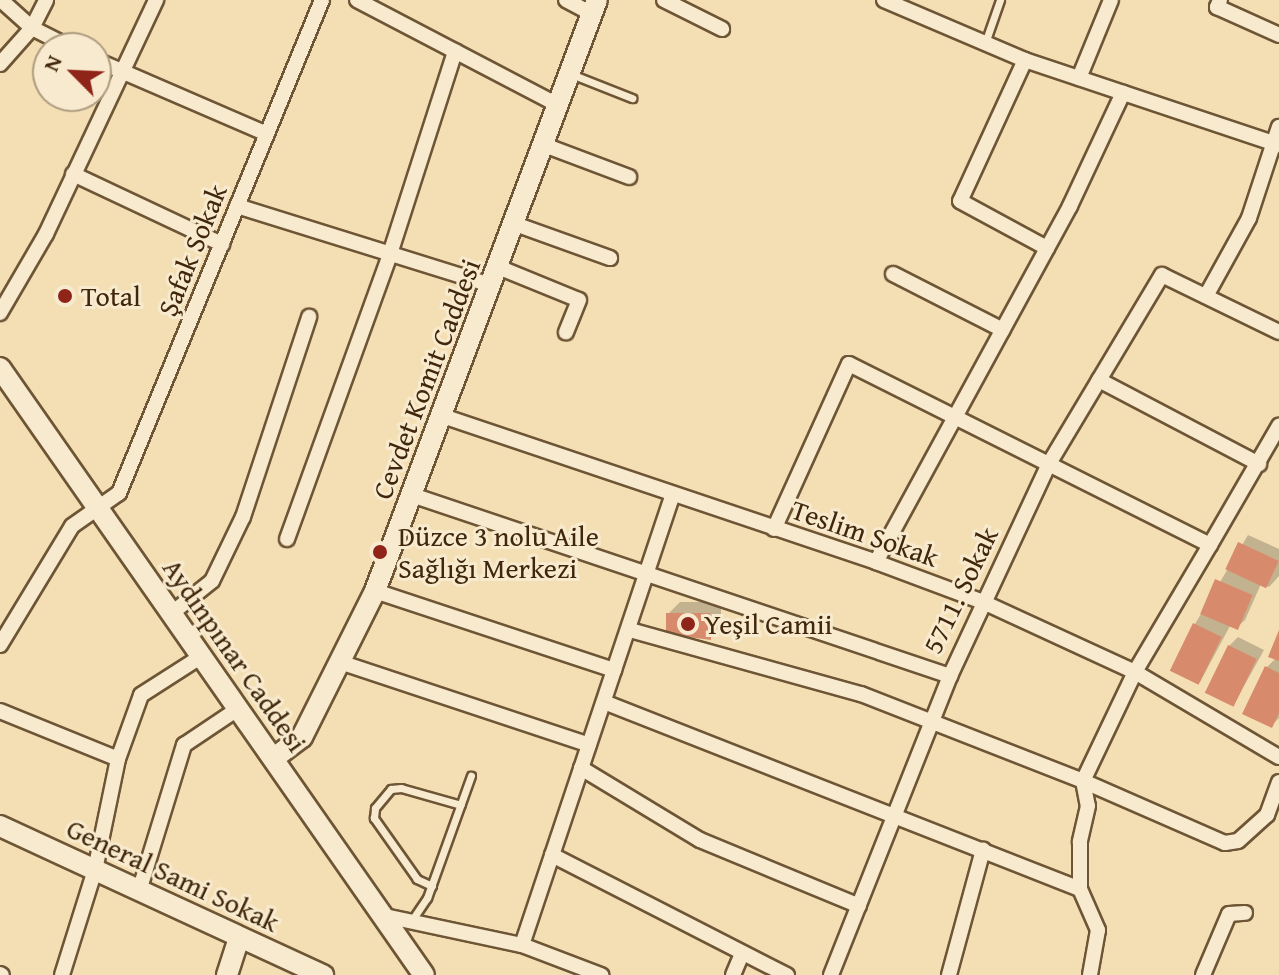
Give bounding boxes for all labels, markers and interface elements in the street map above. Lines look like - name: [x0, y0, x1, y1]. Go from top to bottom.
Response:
- north arrow: [32, 32, 112, 112]
- text: N: [34, 50, 70, 76]
- street label: Şafak Sokak: [150, 179, 234, 321]
- street label: Cevdet Komit Caddesi: [365, 254, 487, 504]
- place label: Total: [81, 279, 141, 313]
- marker: Total: [56, 287, 74, 305]
- street label: Teslim Sokak: [787, 492, 943, 574]
- place label: Düzce 3 nolu Aile Sağlığı Merkezi: [398, 519, 599, 585]
- street label: 5711. Sokak: [915, 521, 1005, 659]
- marker: Düzce 3 nolu Aile Sağlığı Merkezi: [369, 541, 391, 563]
- street label: Aydınpınar Caddesi: [156, 552, 314, 758]
- place label: Yeşil Camii: [704, 607, 832, 641]
- marker: Yeşil Camii: [679, 615, 697, 633]
- street label: General Sami Sokak: [61, 811, 285, 939]

